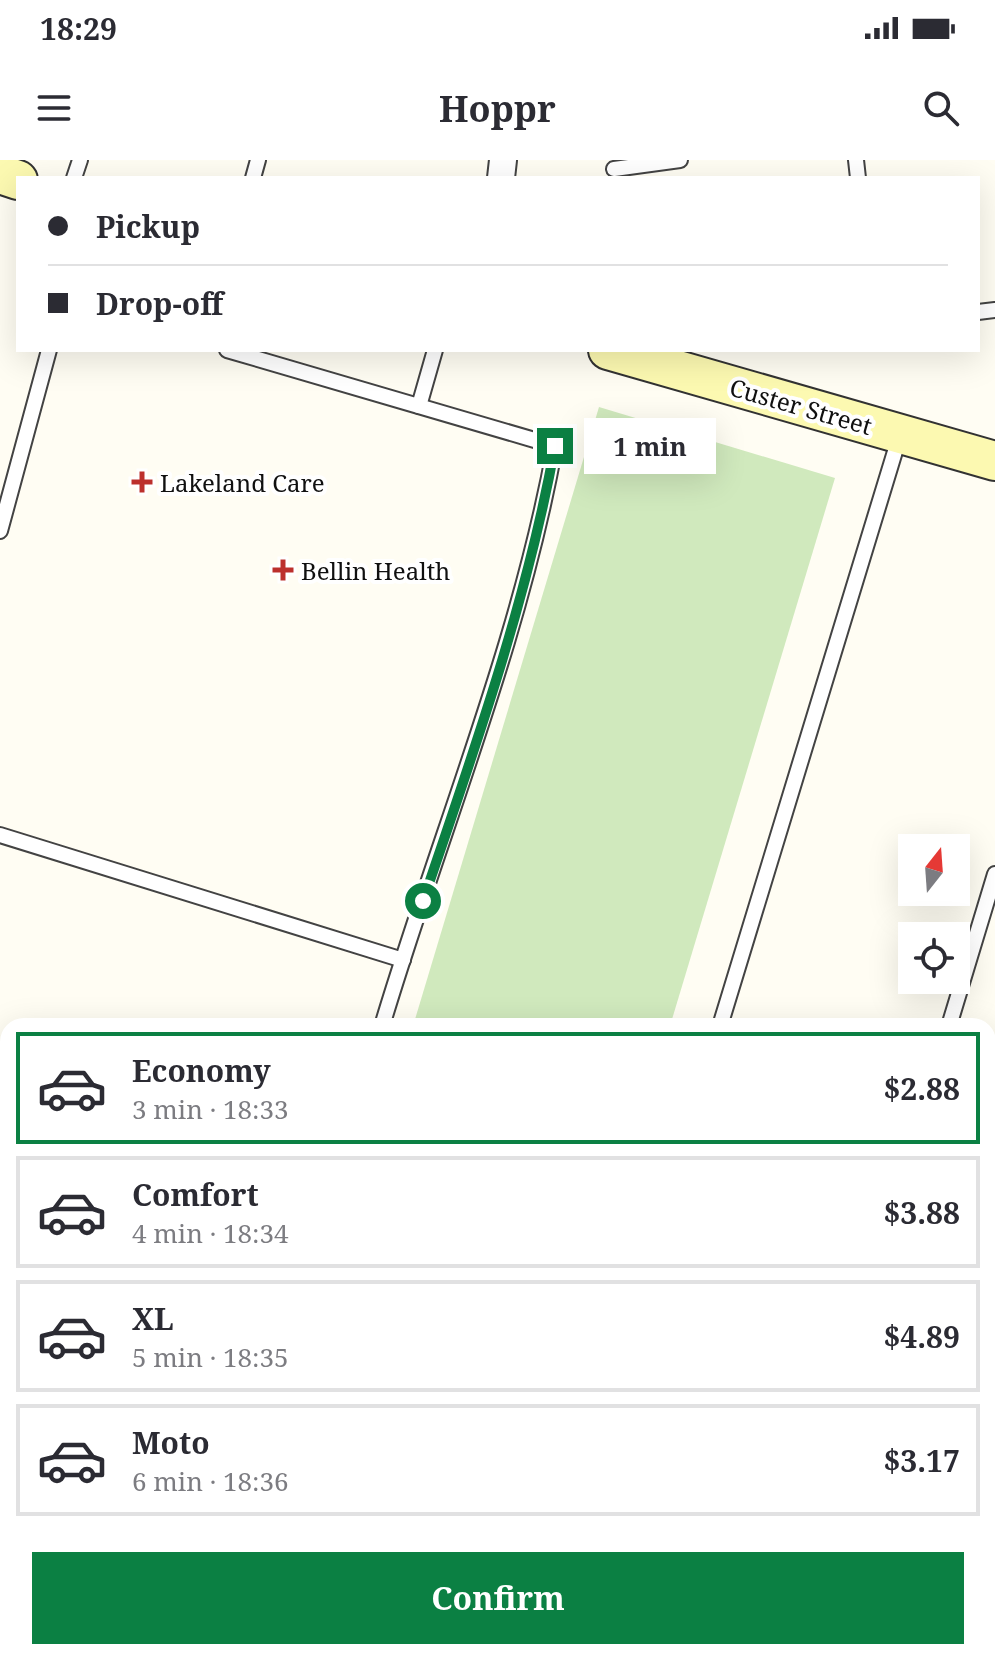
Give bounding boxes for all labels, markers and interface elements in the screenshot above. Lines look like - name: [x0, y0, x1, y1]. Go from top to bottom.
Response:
- text: 18:29: [40, 8, 117, 49]
- text: Hoppr: [439, 84, 556, 133]
- icon: menu: [32, 86, 76, 130]
- icon: search: [919, 86, 963, 130]
- text: Pickup: [96, 206, 200, 247]
- text: Drop-off: [96, 283, 223, 324]
- street label: Custer Street: [726, 370, 876, 442]
- callout: 1 min: [583, 418, 715, 474]
- route end: [537, 428, 573, 464]
- text: 1 min: [613, 428, 687, 464]
- place label: Lakeland Care: [160, 466, 325, 499]
- marker: Lakeland Care: [131, 471, 153, 493]
- place label: Bellin Health: [301, 554, 450, 587]
- marker: Bellin Health: [272, 559, 294, 581]
- north arrow: [898, 834, 970, 906]
- map controls: [898, 834, 970, 994]
- route start: [405, 883, 441, 919]
- button: locate: [898, 922, 970, 994]
- text: Economy: [132, 1050, 271, 1091]
- icon: car: [36, 1052, 108, 1124]
- text: $2.88: [883, 1068, 960, 1109]
- text: 3 min · 18:33: [132, 1091, 289, 1127]
- text: Comfort: [132, 1174, 259, 1215]
- icon: car: [36, 1176, 108, 1248]
- text: $3.88: [883, 1192, 960, 1233]
- text: 4 min · 18:34: [132, 1215, 289, 1251]
- text: XL: [132, 1298, 174, 1339]
- icon: car: [36, 1300, 108, 1372]
- text: $4.89: [883, 1316, 960, 1357]
- text: 5 min · 18:35: [132, 1339, 289, 1375]
- text: Moto: [132, 1422, 210, 1463]
- icon: car: [36, 1424, 108, 1496]
- text: $3.17: [883, 1440, 960, 1481]
- text: 6 min · 18:36: [132, 1463, 289, 1499]
- button: Confirm: [32, 1552, 964, 1644]

